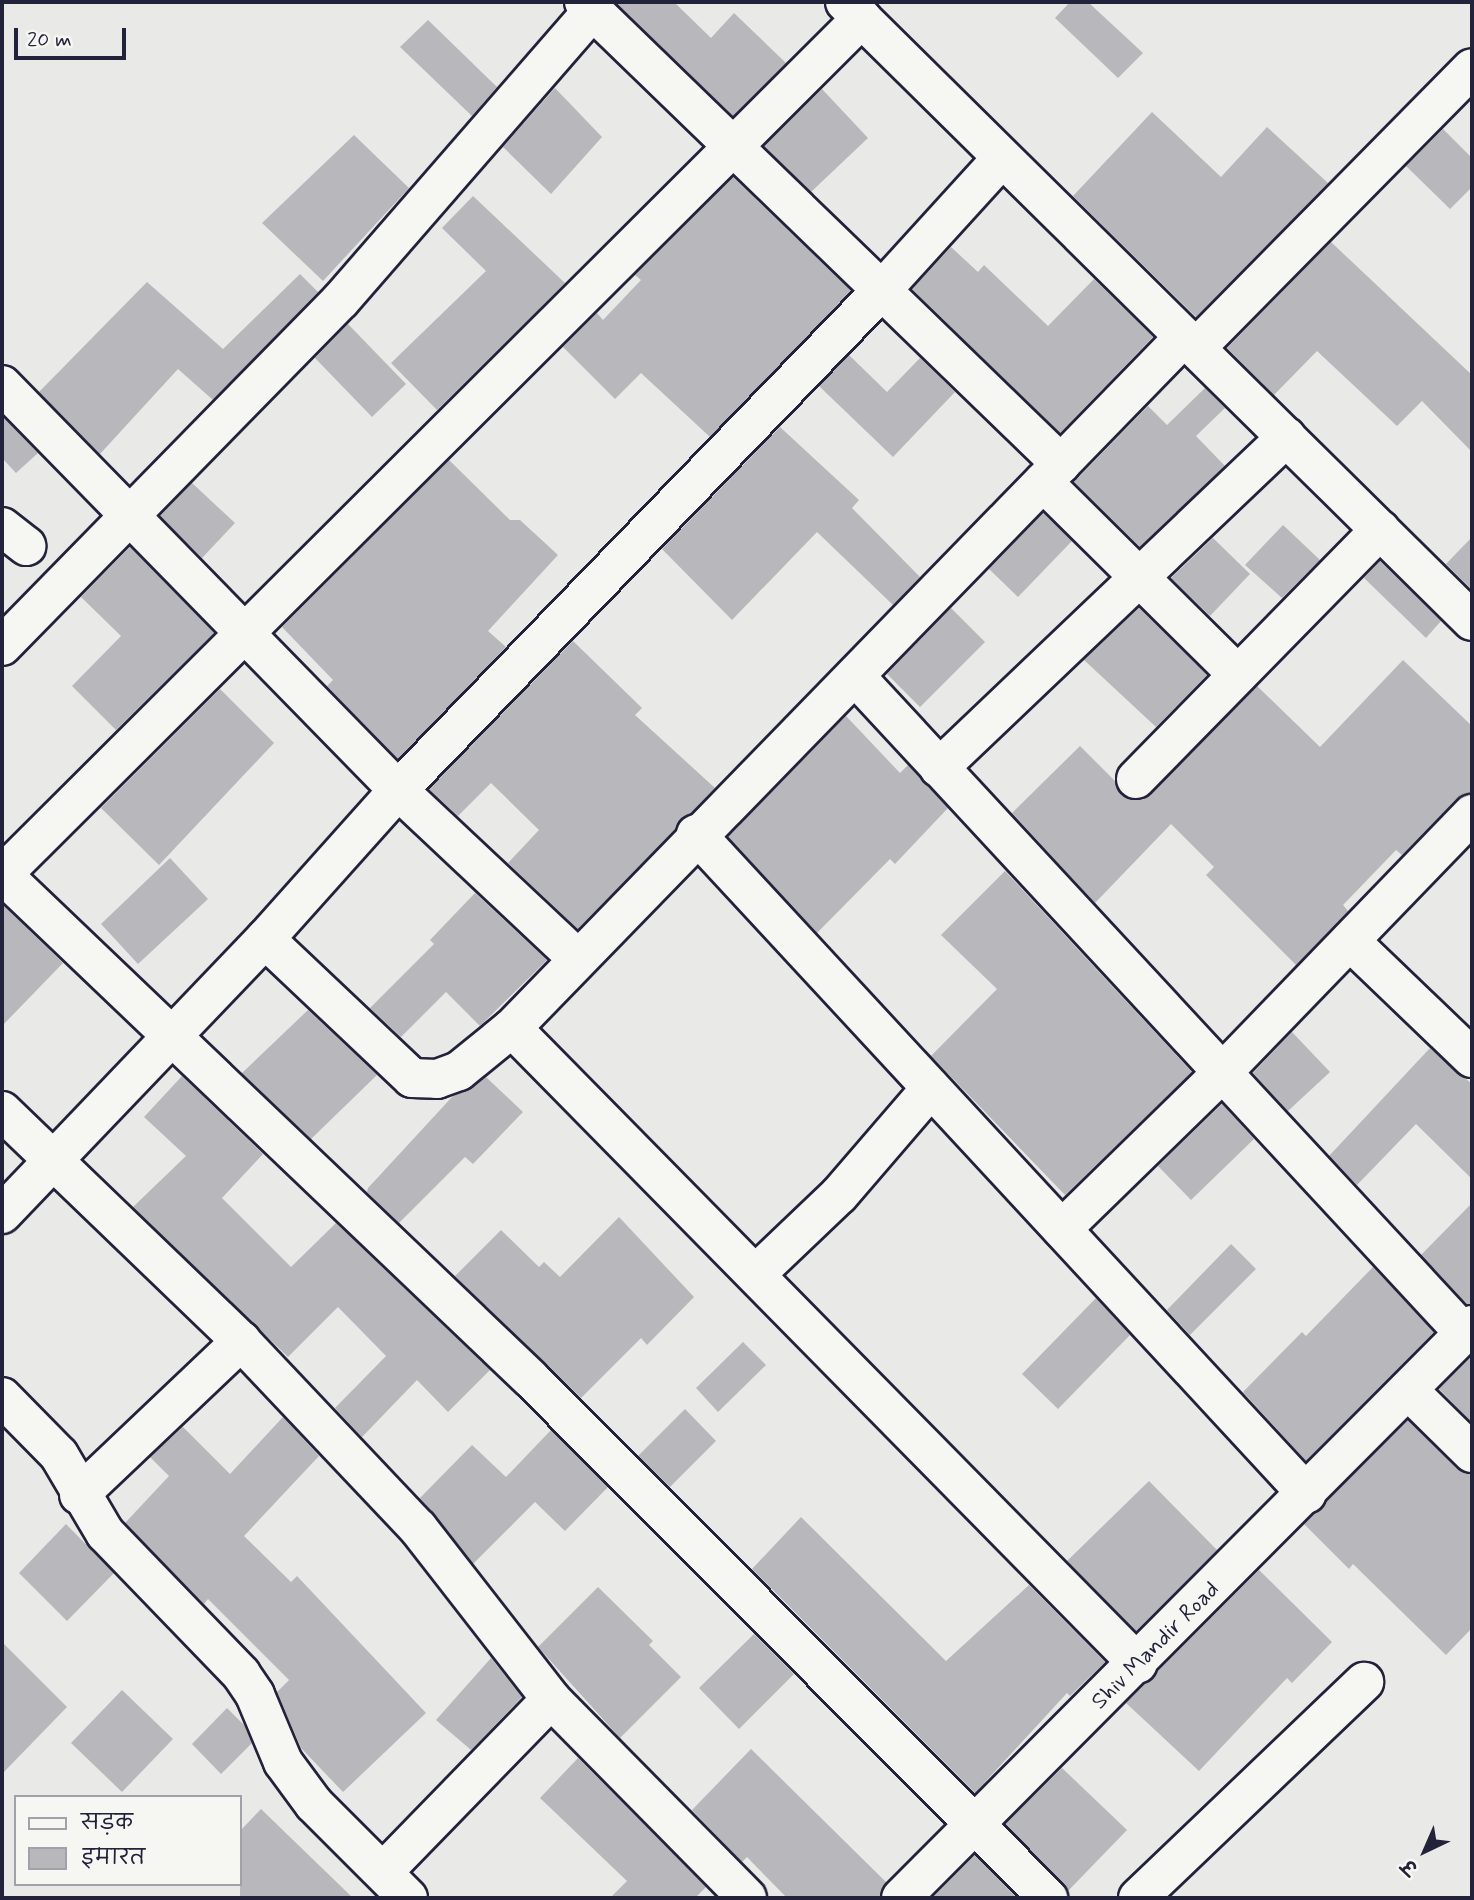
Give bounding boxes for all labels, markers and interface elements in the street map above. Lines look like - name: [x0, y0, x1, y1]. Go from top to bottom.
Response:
- scale bar: [18, 14, 130, 58]
- text: 20 m: [27, 26, 72, 54]
- street label: Shiv Mandir Road: [1086, 1576, 1226, 1716]
- legend: [14, 1795, 242, 1886]
- text: सड़क: [81, 1809, 133, 1837]
- north arrow: [1390, 1816, 1460, 1886]
- text: इमारत: [81, 1844, 145, 1872]
- text: उ: [1397, 1853, 1423, 1880]

